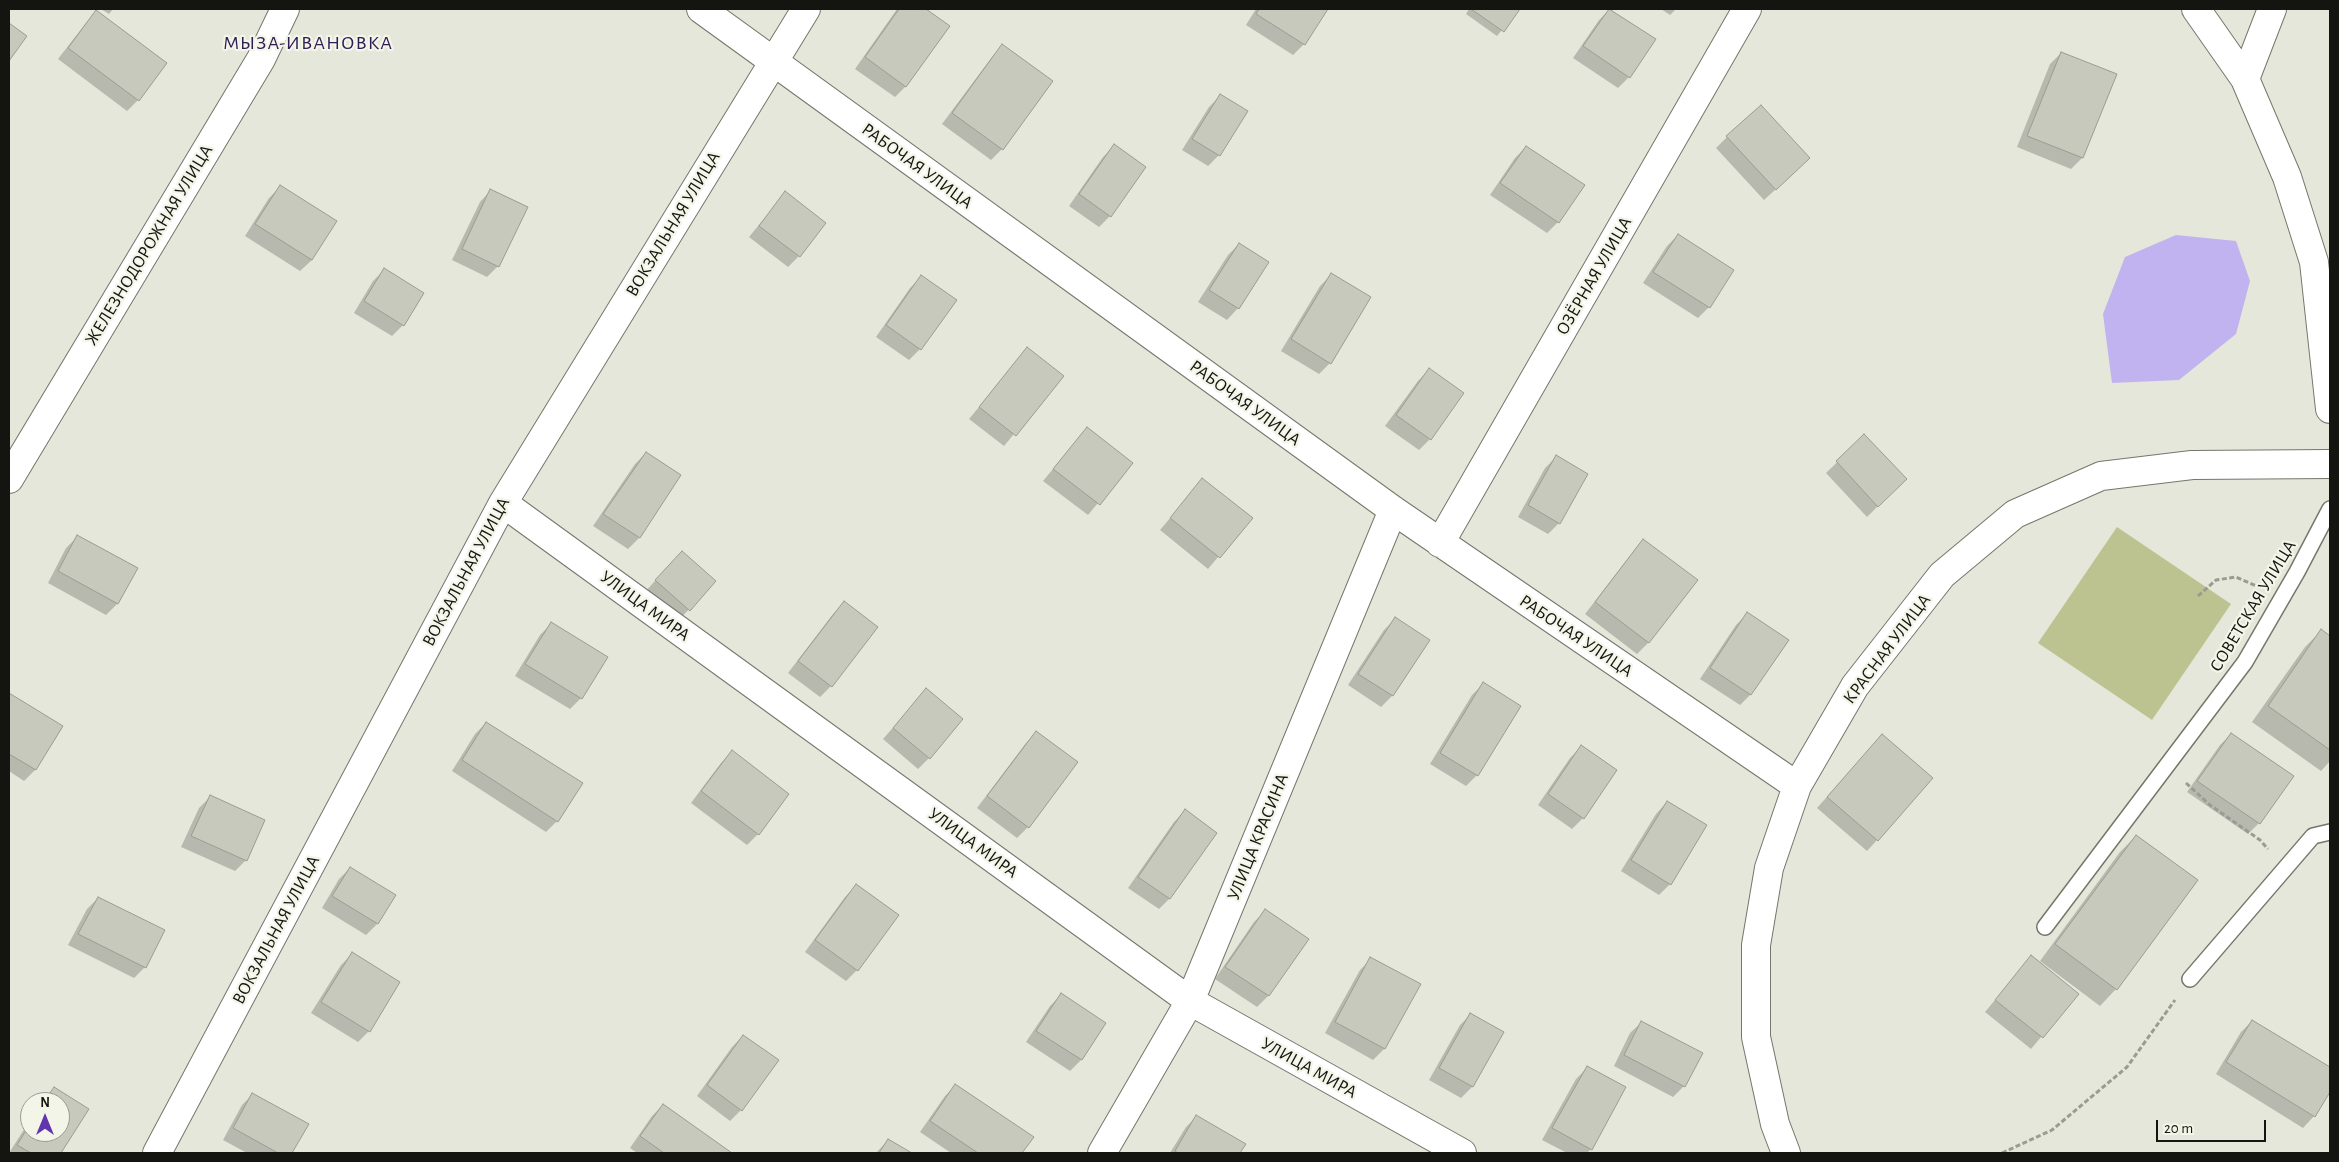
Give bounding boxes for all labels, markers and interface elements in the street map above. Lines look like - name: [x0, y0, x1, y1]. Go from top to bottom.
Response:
- district label: МЫЗА-ИВАНОВКА: [221, 31, 395, 55]
- street label: РАБОЧАЯ УЛИЦА: [857, 118, 977, 214]
- street label: ЖЕЛЕЗНОДОРОЖНАЯ УЛИЦА: [80, 141, 218, 349]
- street label: ВОКЗАЛЬНАЯ УЛИЦА: [621, 148, 725, 300]
- street label: ОЗЁРНАЯ УЛИЦА: [1551, 213, 1637, 339]
- street label: РАБОЧАЯ УЛИЦА: [1185, 355, 1305, 451]
- street label: ВОКЗАЛЬНАЯ УЛИЦА: [418, 494, 514, 650]
- street label: СОВЕТСКАЯ УЛИЦА: [2205, 536, 2301, 676]
- street label: УЛИЦА МИРА: [596, 566, 694, 646]
- street label: РАБОЧАЯ УЛИЦА: [1515, 590, 1637, 682]
- street label: КРАСНАЯ УЛИЦА: [1839, 590, 1935, 708]
- street label: УЛИЦА КРАСИНА: [1223, 770, 1293, 904]
- street label: УЛИЦА МИРА: [924, 803, 1022, 883]
- street label: ВОКЗАЛЬНАЯ УЛИЦА: [228, 852, 324, 1008]
- street label: УЛИЦА МИРА: [1257, 1033, 1361, 1103]
- north arrow: [20, 1092, 70, 1142]
- text: N: [40, 1096, 50, 1110]
- scale bar: [2159, 1110, 2269, 1142]
- text: 20 m: [2164, 1121, 2193, 1136]

